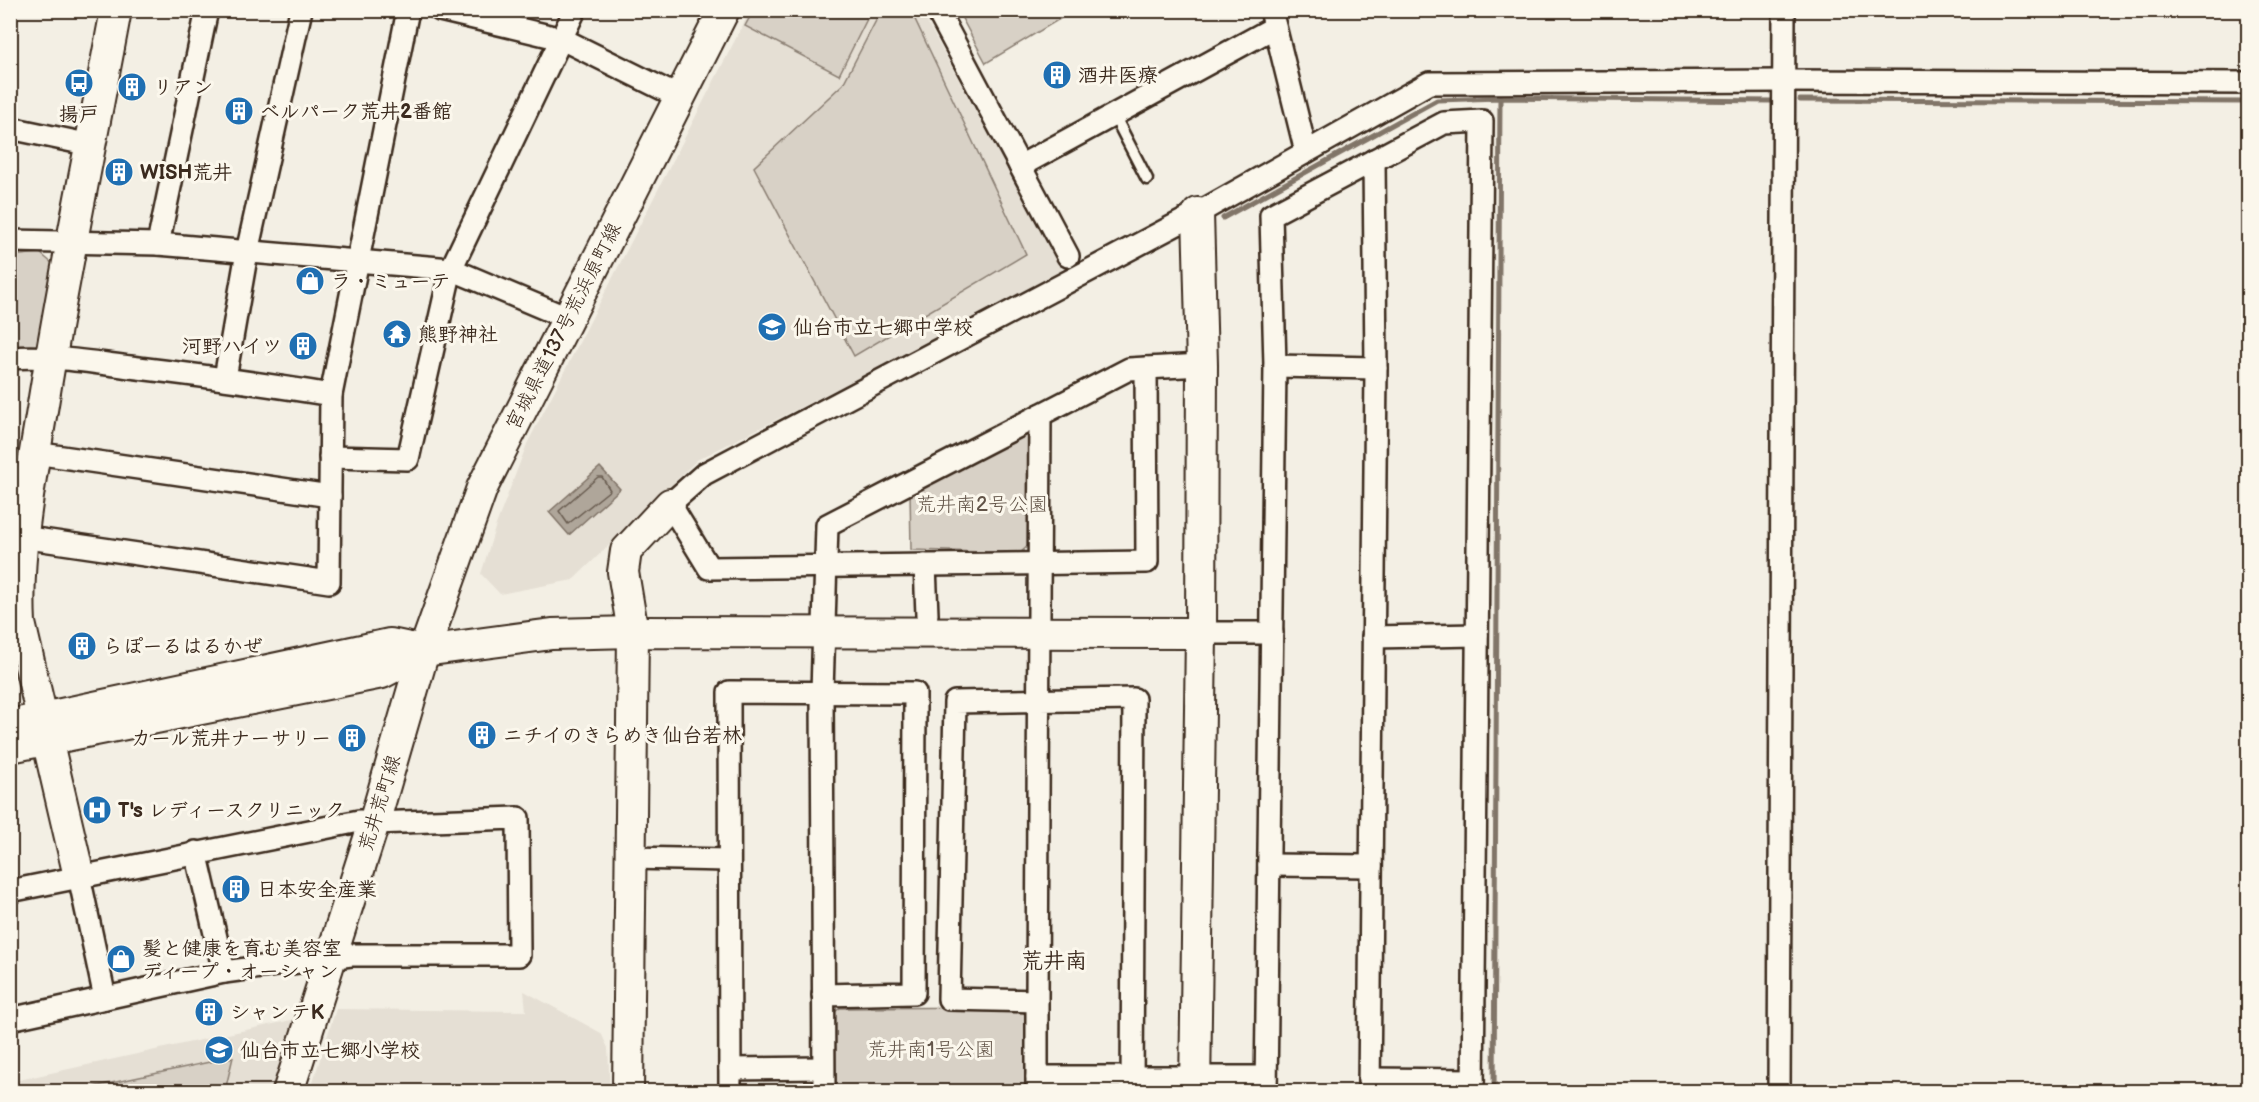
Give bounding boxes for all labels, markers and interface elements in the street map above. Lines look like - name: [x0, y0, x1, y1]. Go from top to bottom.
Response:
- building icon: 酒井医療: [1041, 59, 1073, 91]
- place label: 酒井医療: [1078, 64, 1158, 88]
- bus stop icon: 揚戸: [63, 67, 95, 99]
- building icon: リアン: [116, 71, 148, 103]
- place label: リアン: [153, 76, 213, 100]
- building icon: ベルパーク荒井2番館: [223, 95, 255, 127]
- place label: ベルパーク荒井2番館: [260, 100, 452, 124]
- place label: 揚戸: [59, 103, 99, 127]
- building icon: WISH荒井: [103, 156, 135, 188]
- place label: WISH荒井: [140, 161, 232, 185]
- street label: 宮城県道137号荒浜原町線: [501, 219, 627, 434]
- shop icon: ラ・ミューテ: [294, 265, 326, 297]
- place label: ラ・ミューテ: [331, 270, 451, 294]
- school or university icon: 仙台市立七郷中学校: [756, 311, 788, 343]
- place label: 仙台市立七郷中学校: [793, 316, 973, 340]
- temple icon: 熊野神社: [381, 318, 413, 350]
- place label: 熊野神社: [418, 323, 498, 347]
- building icon: 河野ハイツ: [287, 330, 319, 362]
- place label: 河野ハイツ: [182, 335, 282, 359]
- park label: 荒井南2号公園: [916, 493, 1048, 517]
- building icon: らぽーるはるかぜ: [66, 630, 98, 662]
- place label: らぽーるはるかぜ: [103, 635, 263, 659]
- building icon: ニチイのきらめき仙台若林: [466, 719, 498, 751]
- building icon: カール荒井ナーサリー: [336, 722, 368, 754]
- place label: ニチイのきらめき仙台若林: [503, 724, 742, 748]
- place label: カール荒井ナーサリー: [131, 727, 331, 751]
- street label: 荒井荒町線: [354, 752, 406, 855]
- hospital icon: T's レディースクリニック: [81, 794, 113, 826]
- place label: T's レディースクリニック: [118, 799, 345, 823]
- building icon: 日本安全産業: [220, 873, 252, 905]
- place label: 日本安全産業: [257, 878, 377, 902]
- place label: 髪と健康を育む美容室 ディープ・オーシャン: [142, 937, 342, 984]
- shop icon: 髪と健康を育む美容室 ディープ・オーシャン: [105, 943, 137, 975]
- district label: 荒井南: [1021, 948, 1087, 975]
- building icon: シャンテK: [193, 996, 225, 1028]
- place label: シャンテK: [230, 1001, 325, 1025]
- school or university icon: 仙台市立七郷小学校: [203, 1034, 235, 1066]
- park label: 荒井南1号公園: [867, 1038, 995, 1062]
- place label: 仙台市立七郷小学校: [240, 1039, 420, 1063]

